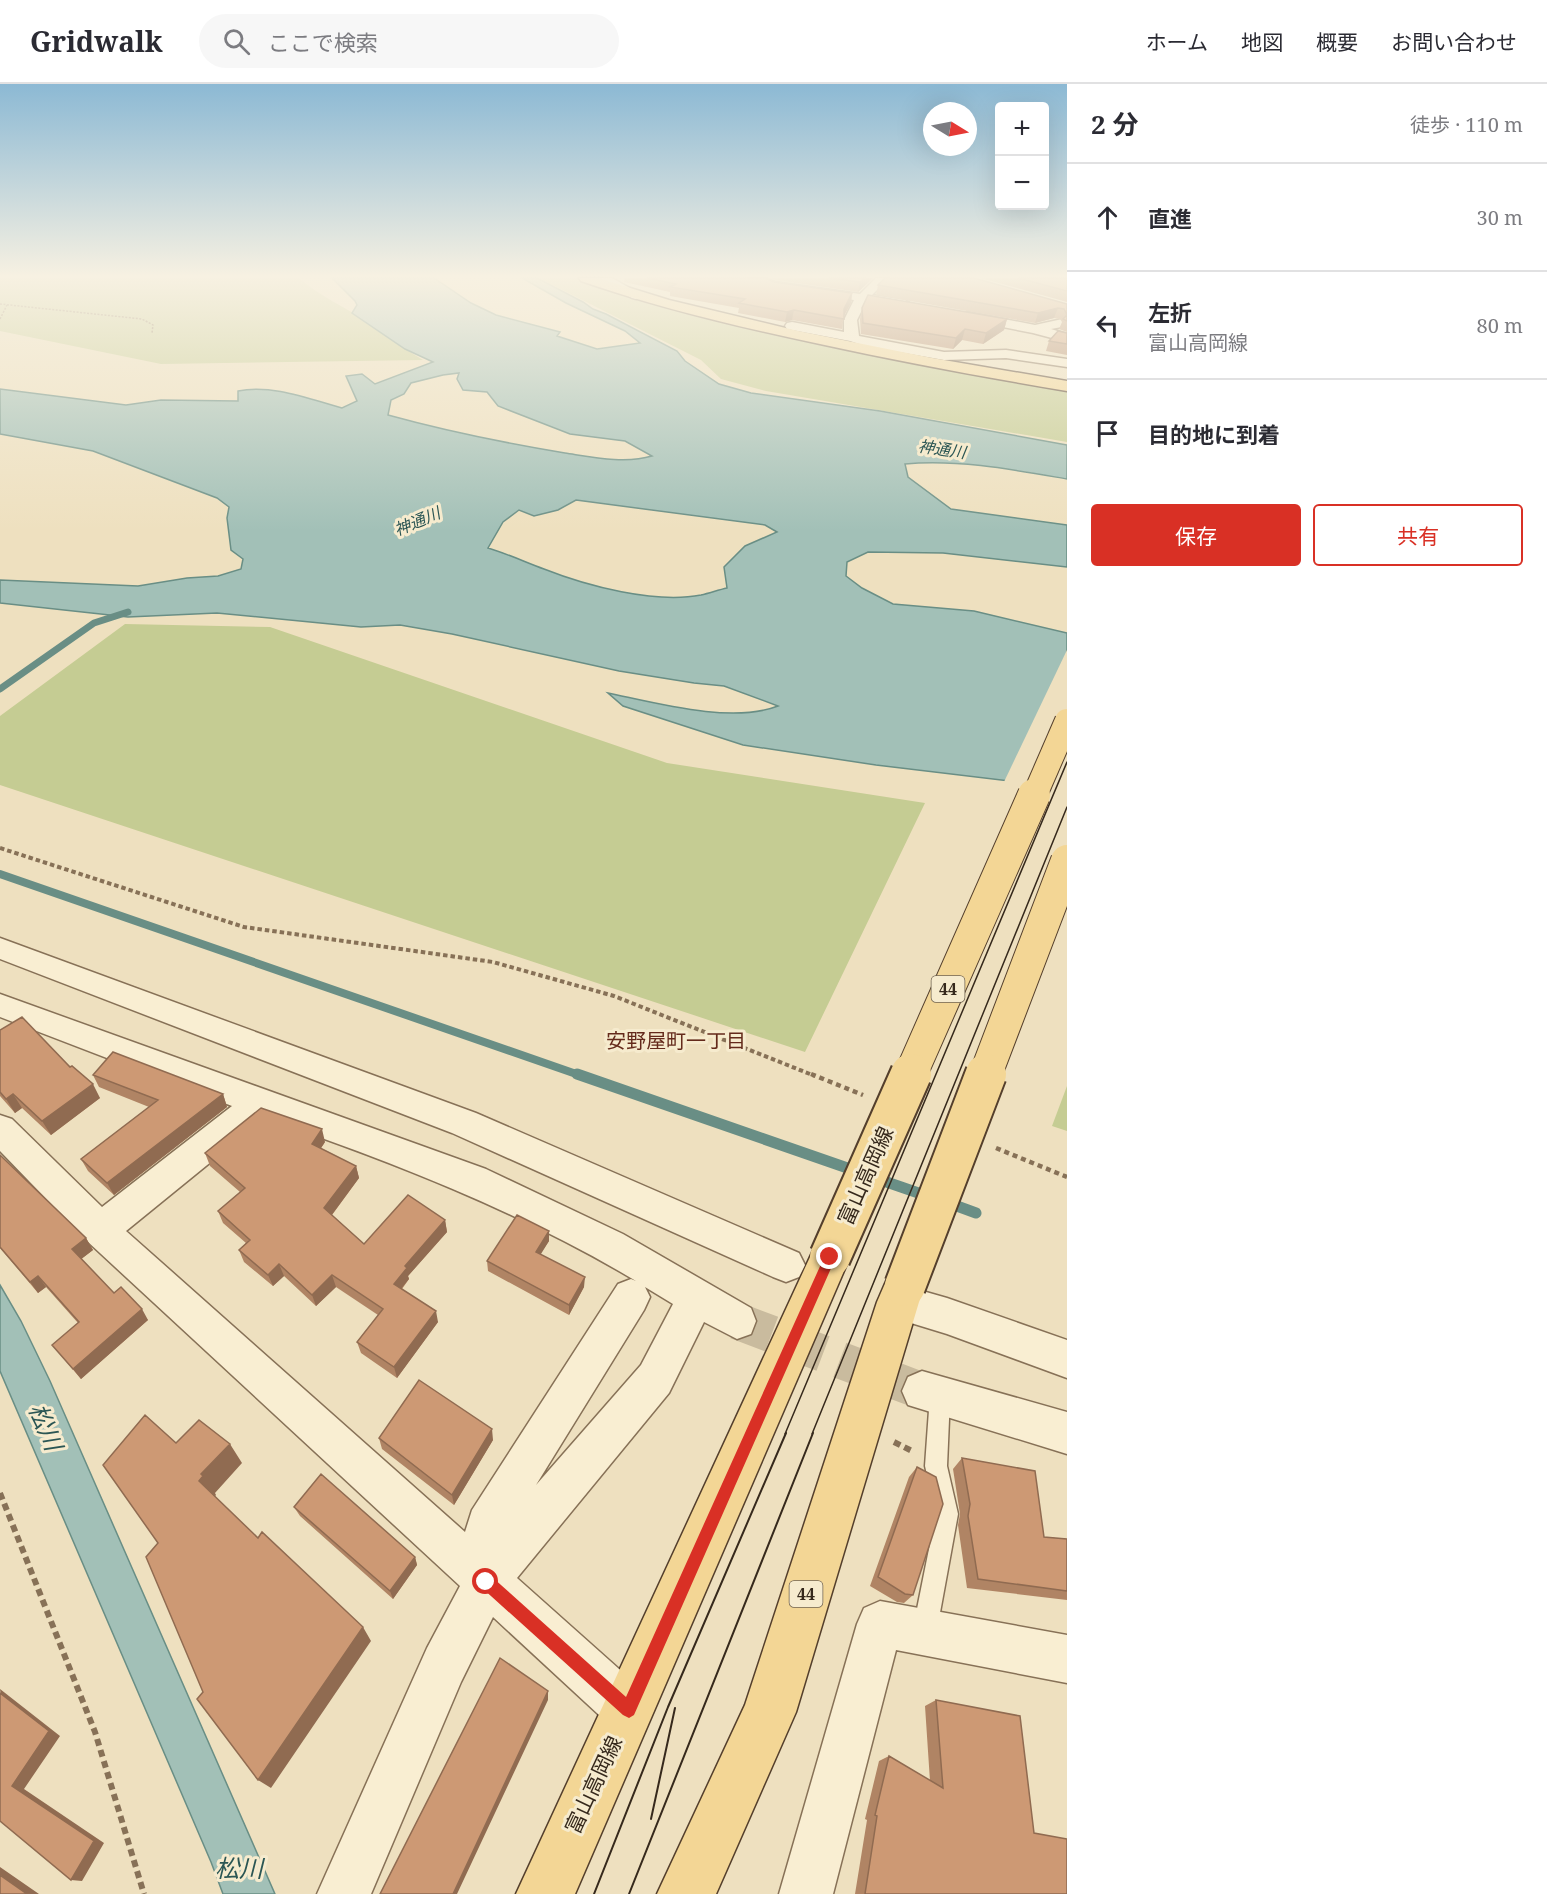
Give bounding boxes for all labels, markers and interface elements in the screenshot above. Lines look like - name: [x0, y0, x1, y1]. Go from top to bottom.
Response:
- search box: [199, 14, 619, 68]
- text: Gridwalk: [30, 22, 163, 60]
- icon: search: [220, 25, 253, 58]
- text: ここで検索: [268, 27, 378, 57]
- text: ホーム: [1146, 28, 1208, 56]
- text: 地図: [1241, 28, 1283, 56]
- text: 概要: [1316, 28, 1358, 56]
- text: お問い合わせ: [1391, 28, 1517, 56]
- north arrow: [923, 102, 977, 156]
- map controls: [995, 102, 1049, 210]
- button: +: [995, 102, 1049, 156]
- text: 2 分: [1091, 106, 1138, 142]
- text: 徒歩 · 110 m: [1410, 111, 1523, 138]
- button: −: [995, 156, 1049, 210]
- icon: ahead: [1091, 201, 1124, 234]
- text: 直進: [1148, 203, 1192, 233]
- text: 30 m: [1477, 204, 1523, 231]
- text: 左折: [1148, 297, 1192, 327]
- icon: left: [1091, 309, 1124, 342]
- text: 80 m: [1477, 312, 1523, 339]
- text: 富山高岡線: [1148, 329, 1248, 356]
- icon: arrive: [1091, 417, 1124, 450]
- text: 目的地に到着: [1148, 419, 1280, 449]
- water label: 神通川: [917, 435, 969, 464]
- water label: 神通川: [391, 501, 445, 541]
- button: 保存: [1091, 504, 1301, 566]
- button: 共有: [1313, 504, 1523, 566]
- road number: 44: [932, 976, 964, 1002]
- district label: 安野屋町一丁目: [606, 1027, 746, 1054]
- street label: 富山高岡線: [831, 1122, 899, 1229]
- route end: [816, 1243, 842, 1269]
- water label: 松川: [22, 1398, 72, 1458]
- route start: [472, 1568, 498, 1594]
- road number: 44: [790, 1581, 822, 1607]
- street label: 富山高岡線: [558, 1731, 628, 1838]
- water label: 松川: [215, 1851, 266, 1884]

